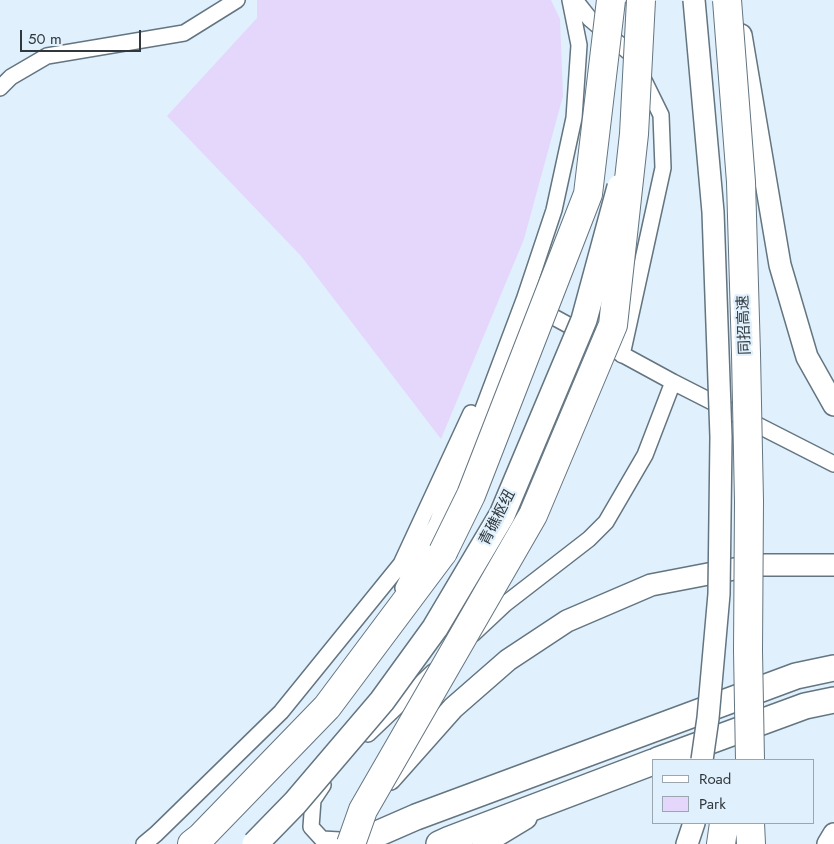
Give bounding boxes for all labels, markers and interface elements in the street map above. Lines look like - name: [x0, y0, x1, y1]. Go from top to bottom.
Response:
- scale bar: [22, 20, 144, 52]
- text: 50 m: [28, 28, 62, 50]
- street label: 同招高速: [735, 295, 755, 355]
- street label: 青礁枢纽: [476, 487, 520, 549]
- legend: [652, 759, 814, 824]
- text: Road: [699, 768, 731, 790]
- text: Park: [699, 793, 726, 815]

